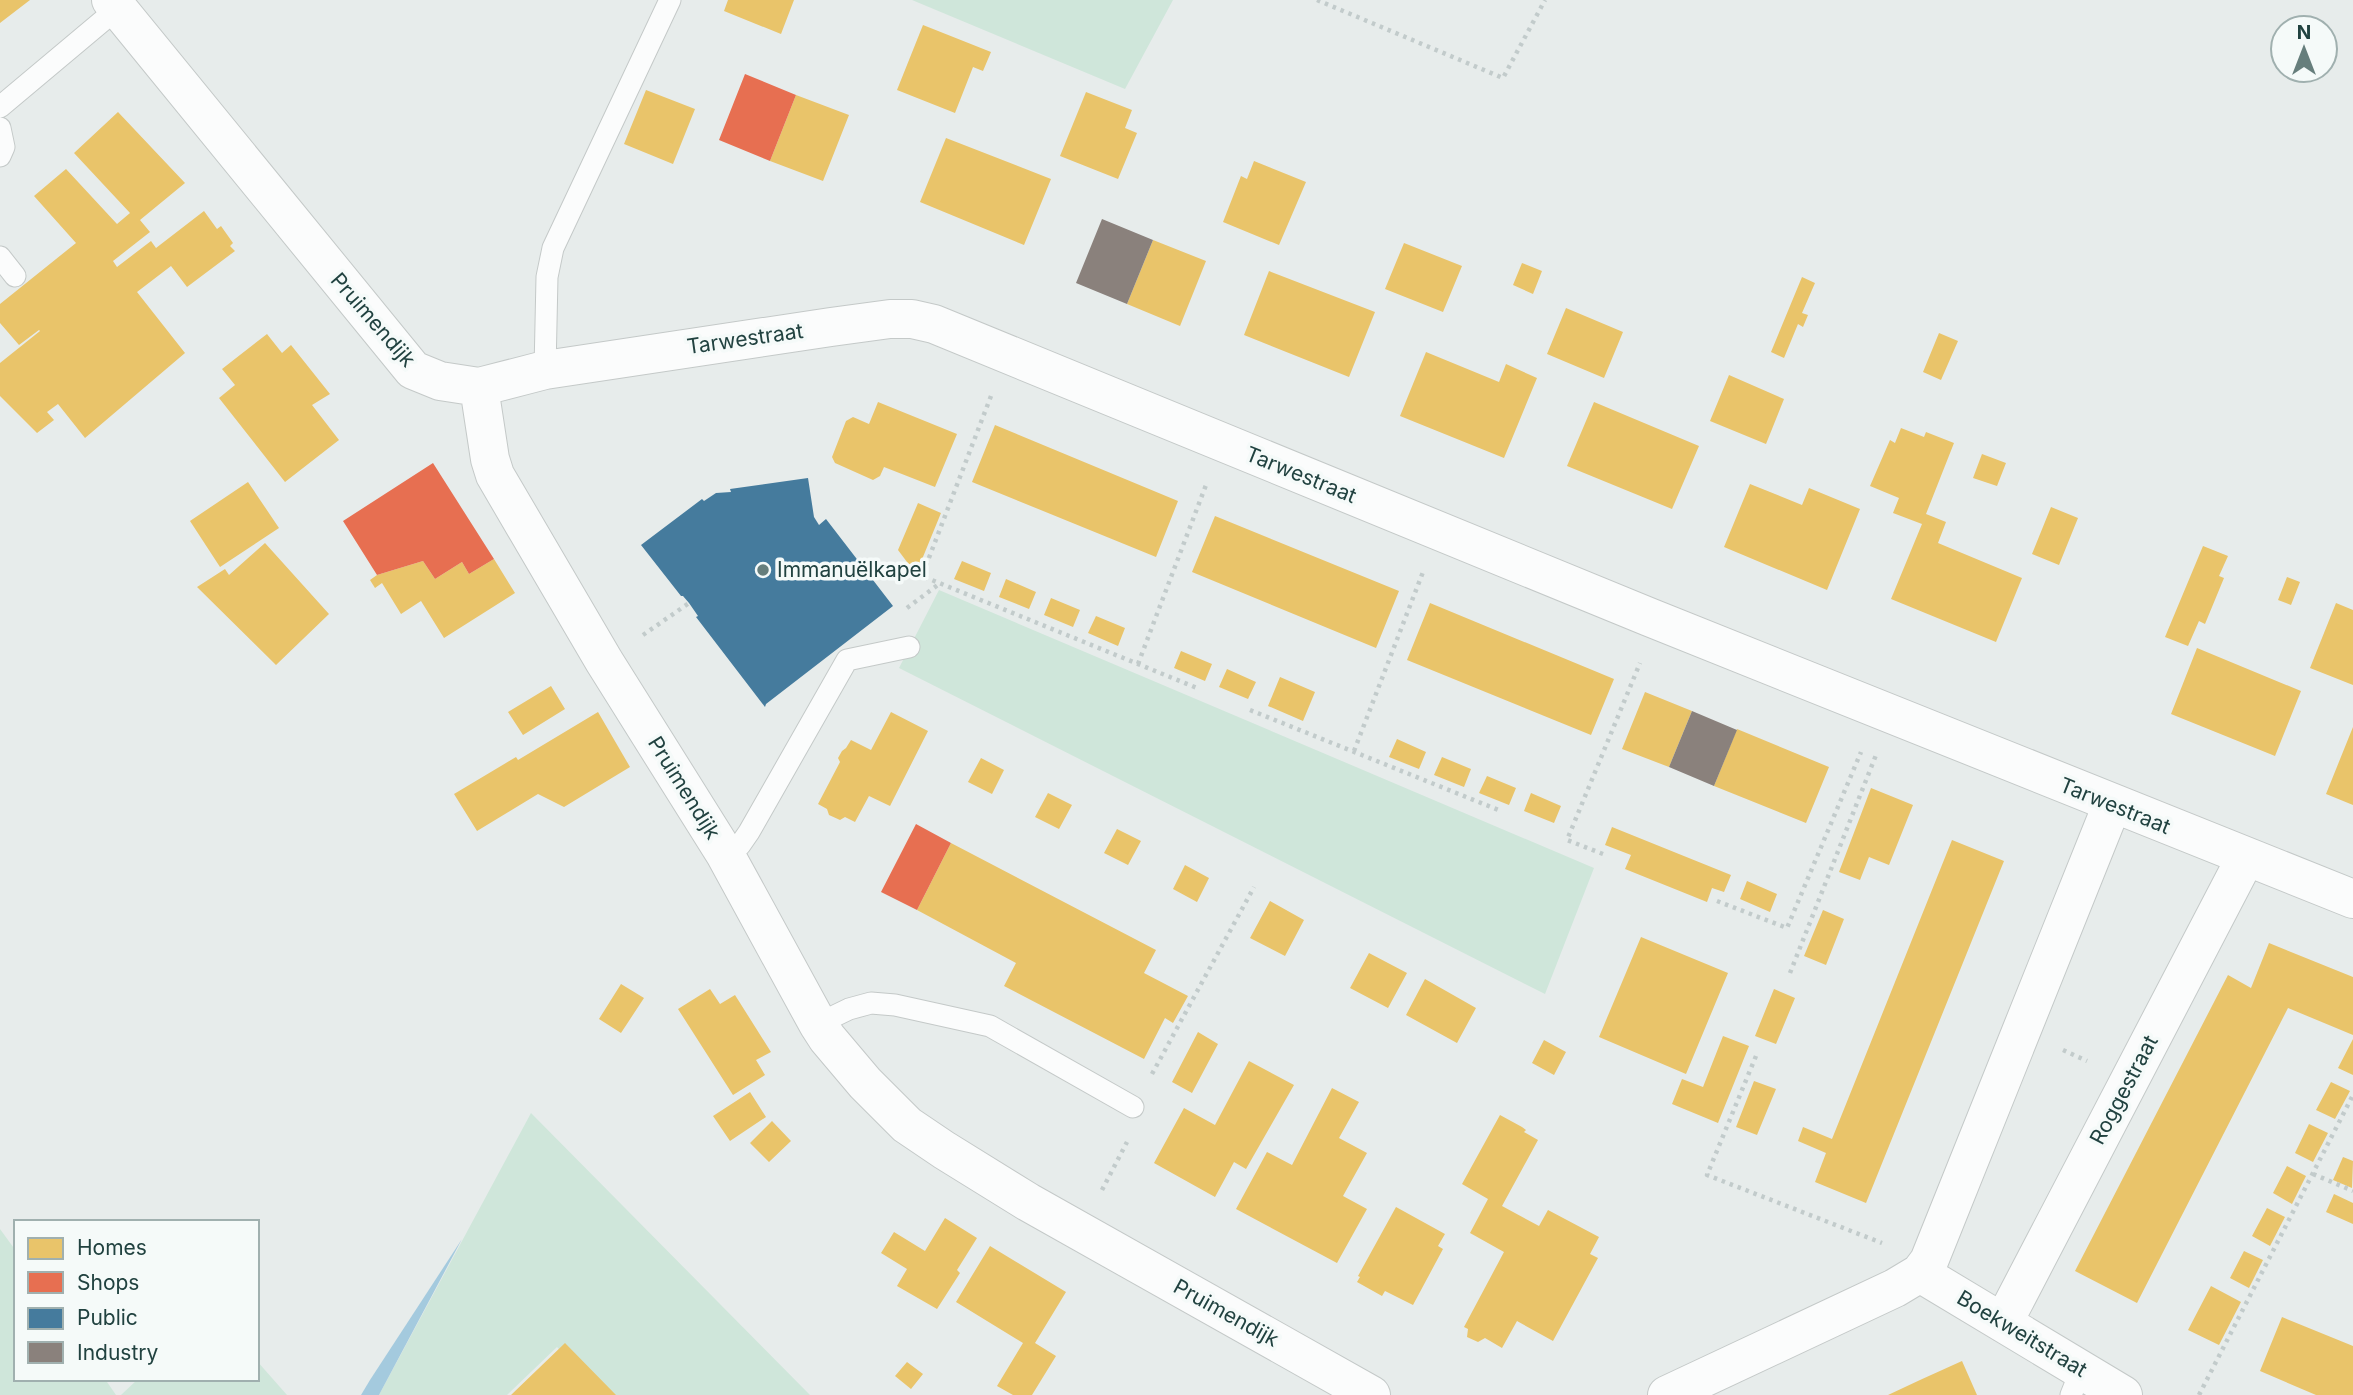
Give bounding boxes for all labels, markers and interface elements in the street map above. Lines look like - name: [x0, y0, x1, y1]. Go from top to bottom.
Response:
- north arrow: [2269, 14, 2339, 84]
- text: N: [2297, 21, 2311, 44]
- street label: Pruimendijk: [326, 268, 421, 372]
- street label: Tarwestraat: [685, 318, 805, 359]
- street label: Tarwestraat: [1242, 441, 1360, 508]
- place label: Immanuëlkapel: [777, 557, 927, 582]
- marker: Immanuëlkapel: [755, 562, 771, 578]
- street label: Pruimendijk: [643, 732, 726, 844]
- street label: Tarwestraat: [2056, 772, 2174, 839]
- street label: Roggestraat: [2084, 1031, 2163, 1149]
- legend: [14, 1220, 259, 1381]
- text: Homes: [77, 1235, 147, 1260]
- text: Shops: [77, 1270, 139, 1295]
- street label: Pruimendijk: [1169, 1273, 1284, 1352]
- street label: Boekweitstraat: [1953, 1285, 2092, 1382]
- text: Public: [77, 1305, 138, 1330]
- text: Industry: [77, 1340, 159, 1365]

